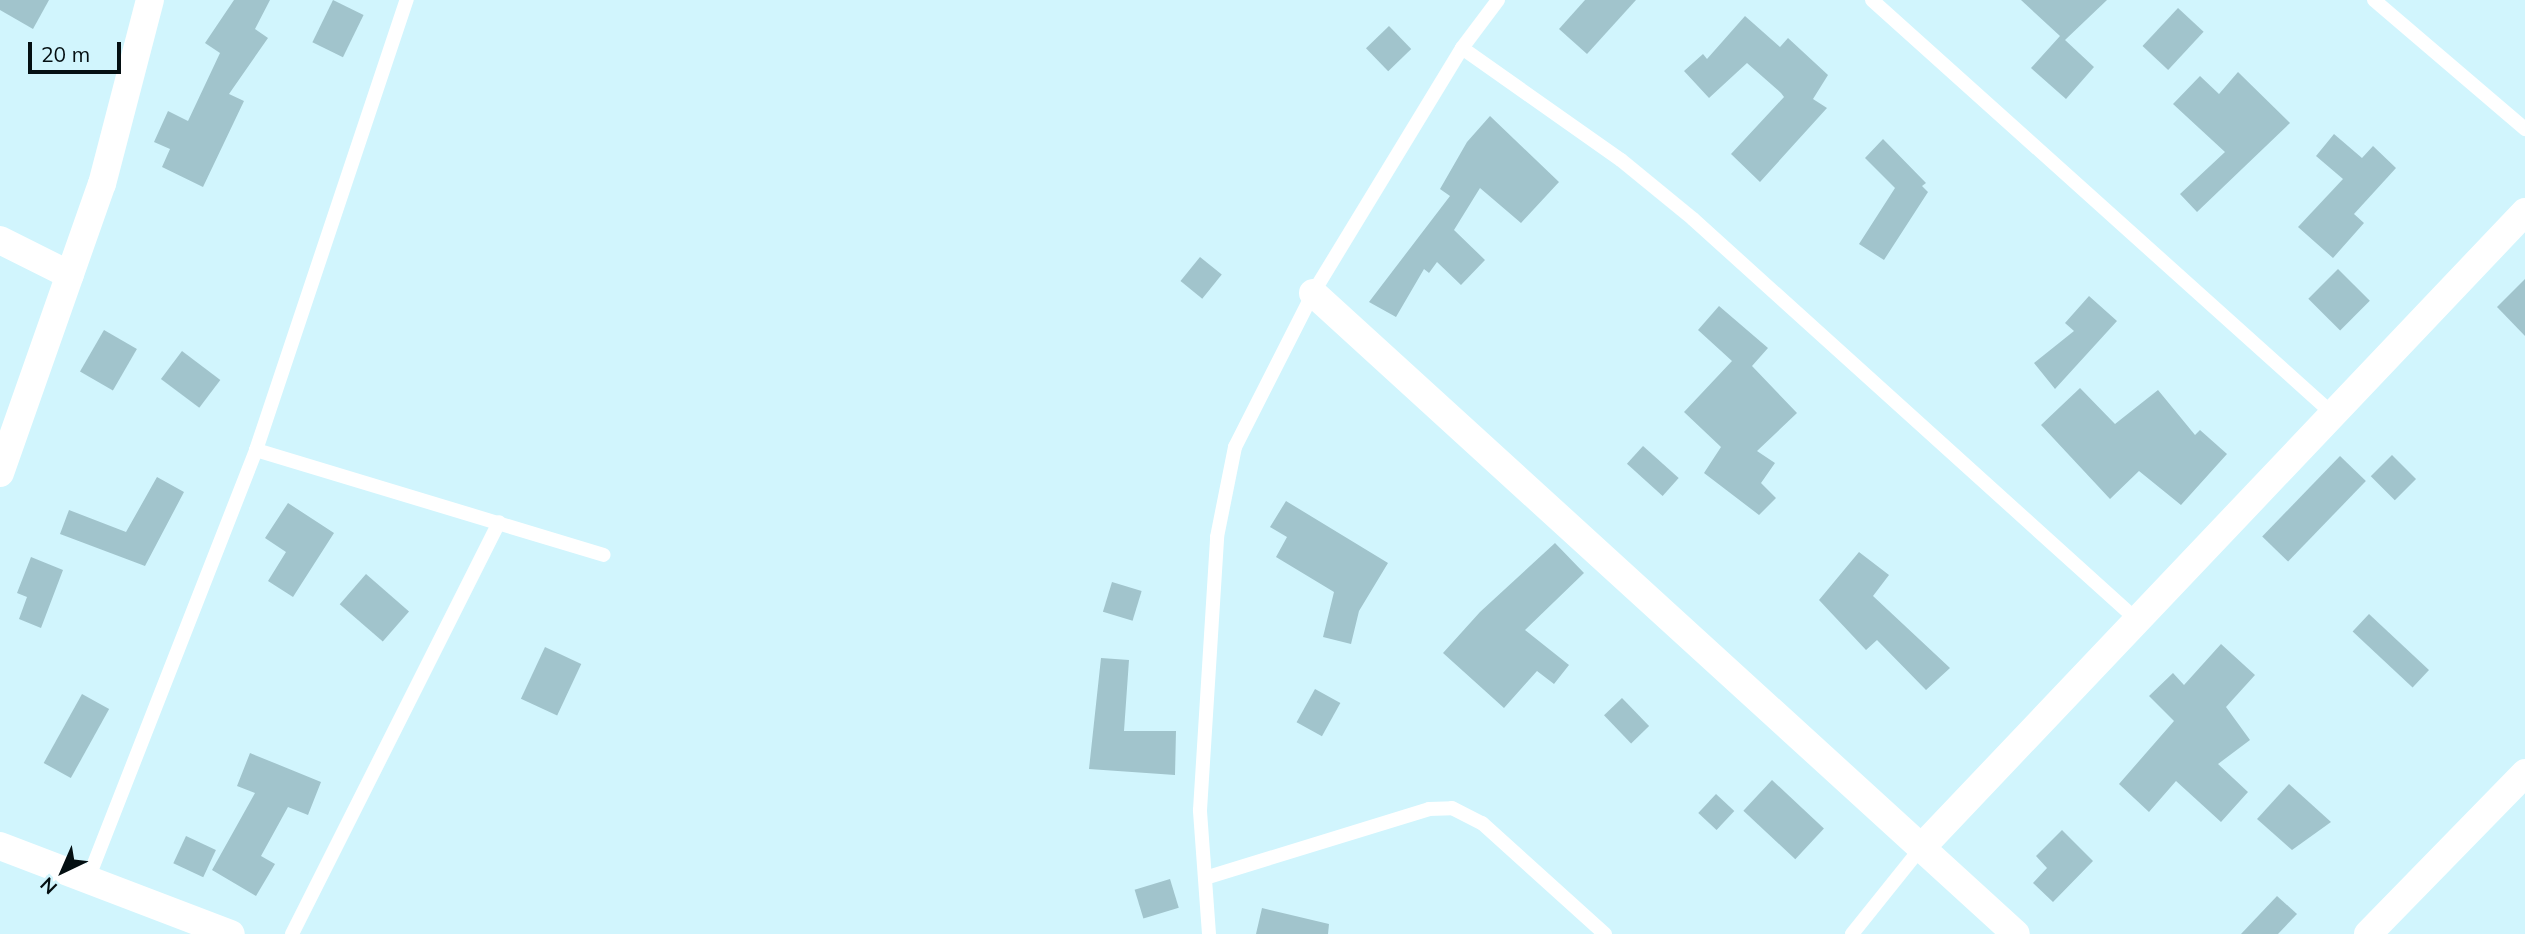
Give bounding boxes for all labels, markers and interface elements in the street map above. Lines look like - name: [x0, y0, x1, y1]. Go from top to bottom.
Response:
- scale bar: [32, 28, 124, 72]
- text: 20 m: [41, 41, 90, 67]
- north arrow: [28, 836, 98, 906]
- text: N: [35, 872, 62, 900]

